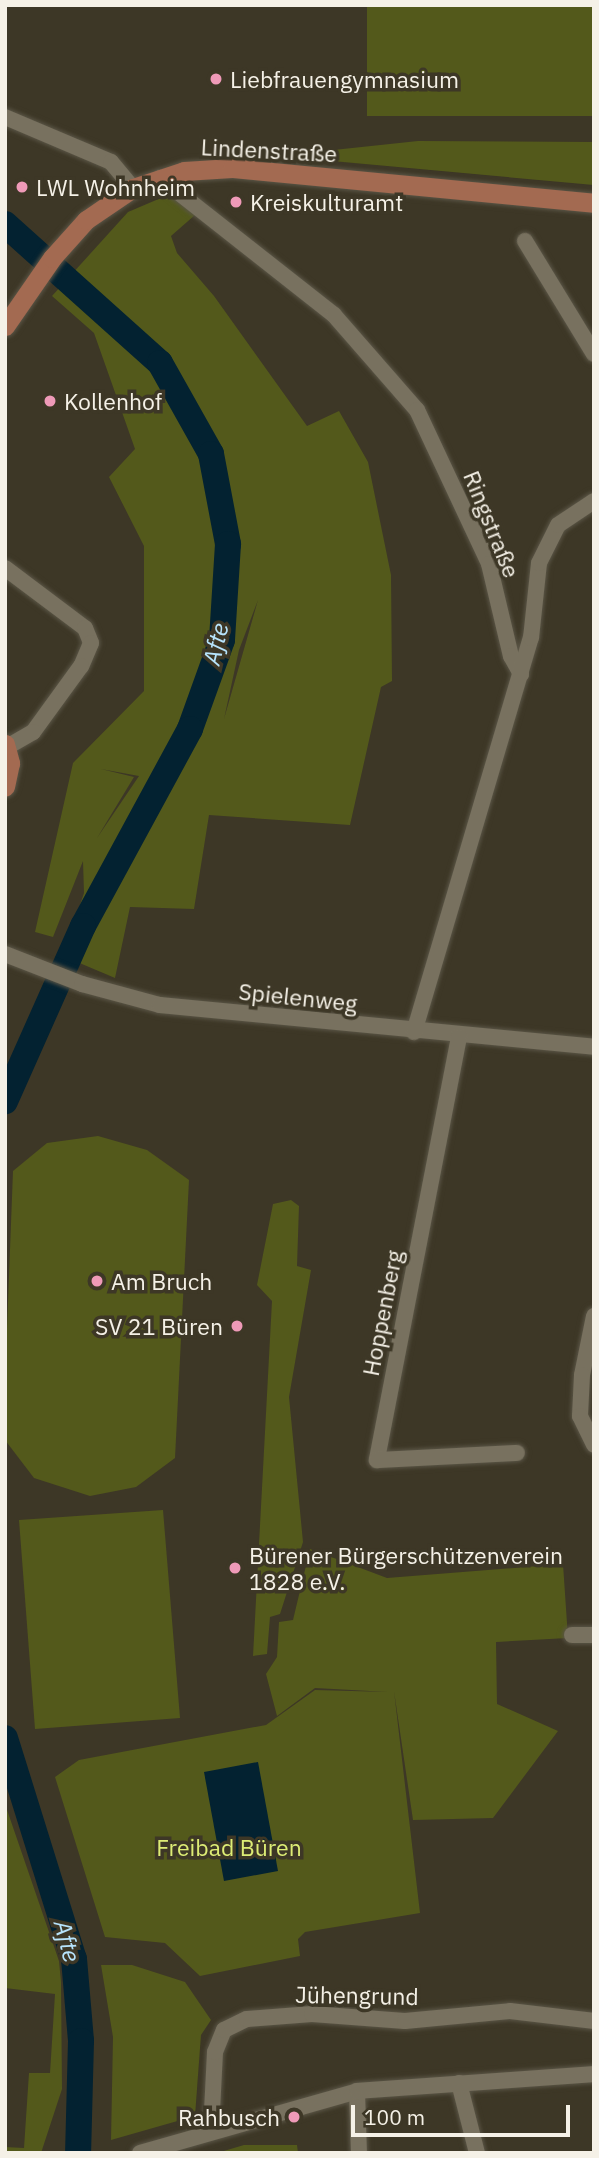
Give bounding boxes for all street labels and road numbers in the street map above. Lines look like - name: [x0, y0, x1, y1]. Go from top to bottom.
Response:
- street label: Lindenstraße: [200, 133, 338, 167]
- street label: Ringstraße: [458, 467, 526, 581]
- street label: Spielenweg: [237, 977, 359, 1017]
- street label: Hoppenberg: [356, 1248, 408, 1378]
- street label: Jühengrund: [295, 1980, 419, 2010]

